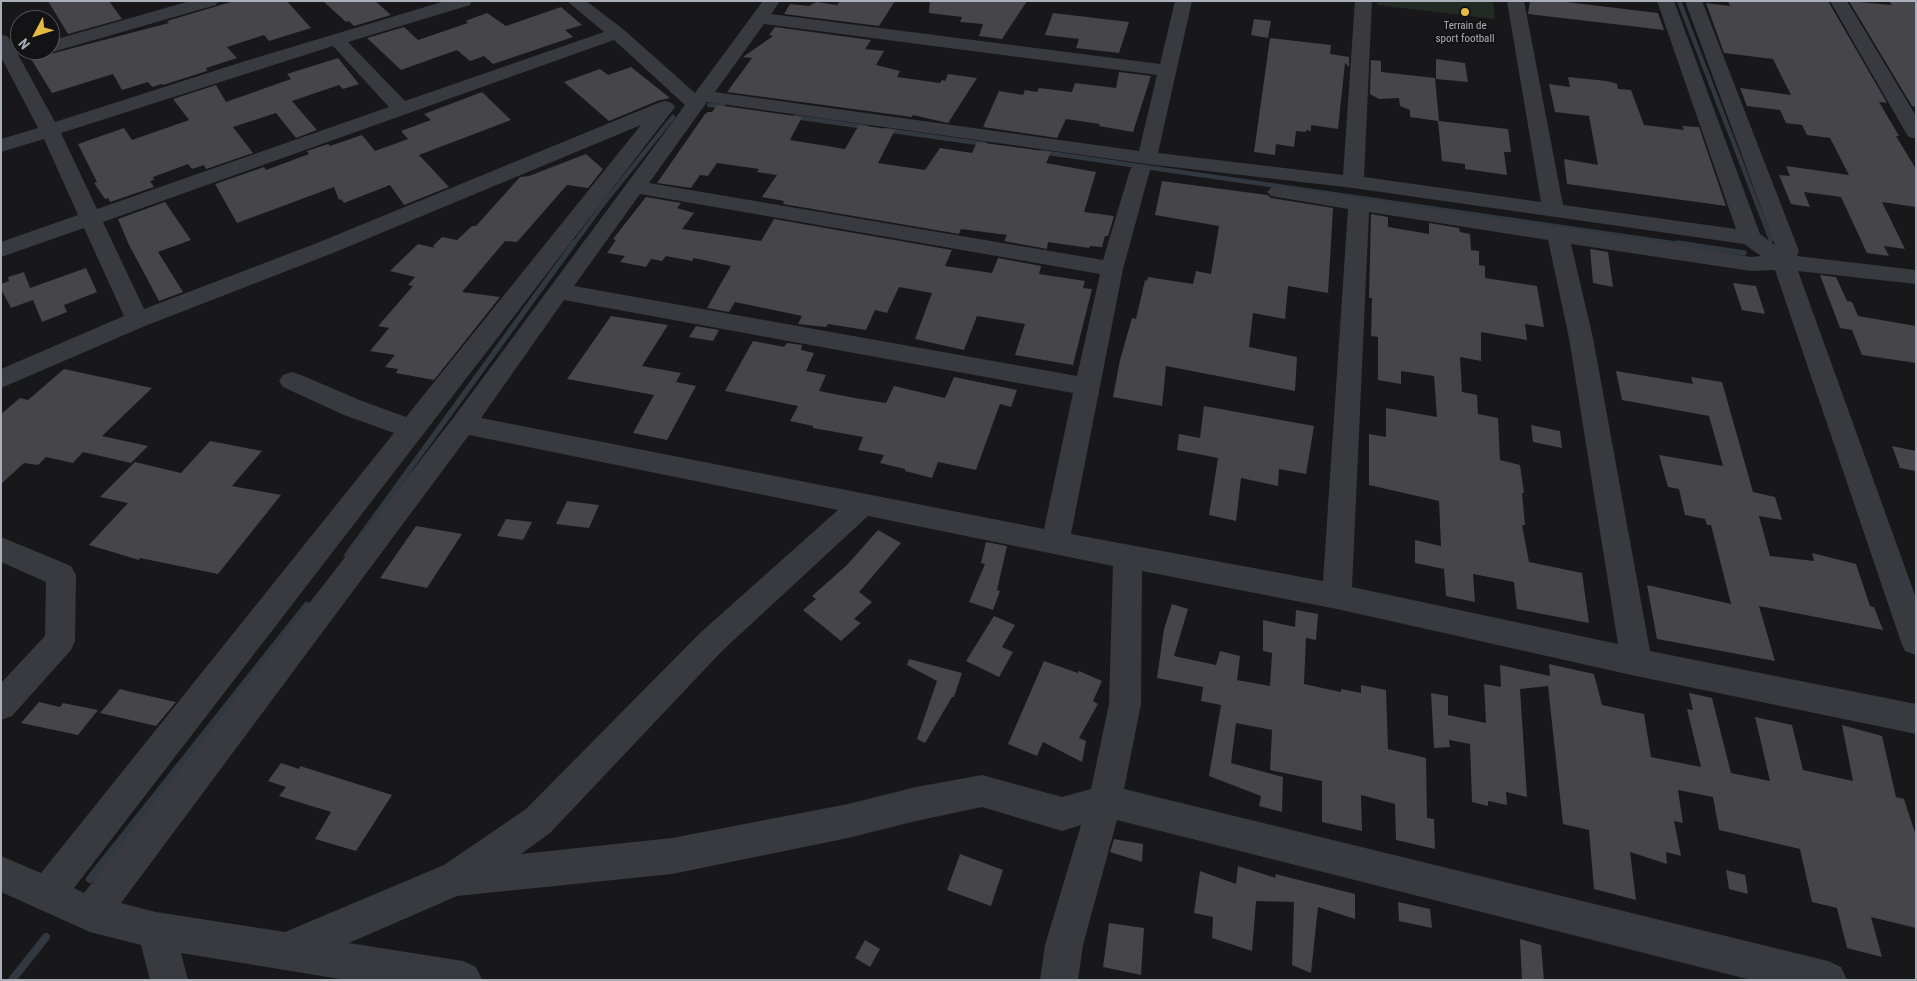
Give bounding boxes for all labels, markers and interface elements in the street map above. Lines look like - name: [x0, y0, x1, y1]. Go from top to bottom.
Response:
- marker: Terrain de sport football: [1459, 6, 1471, 18]
- north arrow: [10, 10, 60, 60]
- place label: Terrain de sport football: [1436, 19, 1494, 45]
- text: N: [15, 36, 33, 52]

